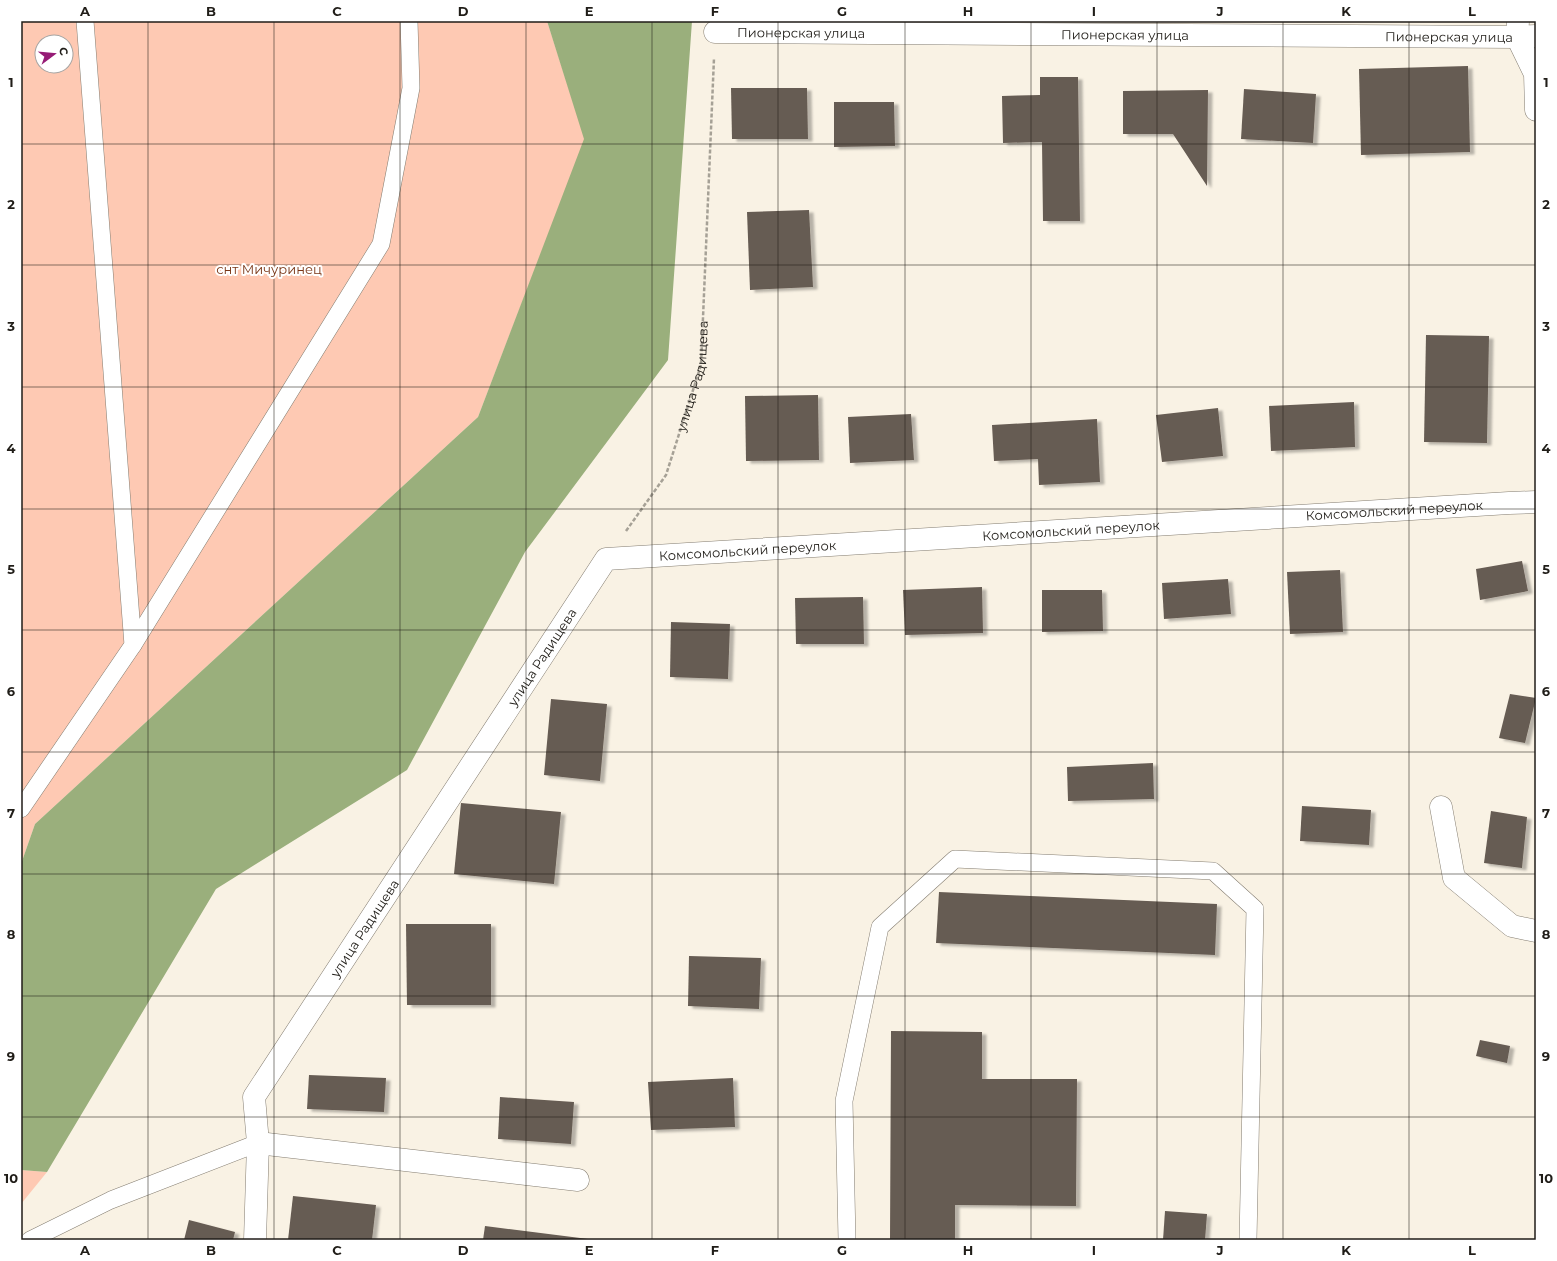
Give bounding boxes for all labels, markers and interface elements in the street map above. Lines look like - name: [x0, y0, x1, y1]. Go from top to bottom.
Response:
- text: A: [79, 3, 91, 19]
- text: B: [206, 3, 216, 19]
- text: C: [332, 3, 342, 19]
- text: D: [458, 3, 469, 19]
- text: E: [585, 3, 594, 19]
- text: F: [711, 3, 719, 19]
- text: G: [837, 3, 847, 19]
- text: H: [963, 3, 973, 19]
- text: I: [1092, 3, 1096, 19]
- text: J: [1215, 3, 1224, 19]
- text: K: [1341, 3, 1351, 19]
- text: L: [1468, 3, 1476, 19]
- street label: Пионерская улица: [737, 24, 865, 41]
- street label: Пионерская улица: [1061, 26, 1189, 43]
- street label: Пионерская улица: [1385, 28, 1513, 45]
- north arrow: [34, 34, 74, 74]
- text: С: [56, 45, 71, 57]
- text: 1: [8, 74, 14, 90]
- text: 1: [1543, 74, 1549, 90]
- text: 2: [7, 196, 15, 212]
- text: 2: [1542, 196, 1550, 212]
- park label: снт Мичуринец: [216, 261, 322, 277]
- text: 3: [6, 318, 15, 334]
- text: 3: [1541, 318, 1550, 334]
- street label: улица Радищева: [672, 320, 711, 434]
- text: 4: [7, 440, 16, 456]
- text: 4: [1542, 440, 1551, 456]
- street label: Комсомольский переулок: [1305, 497, 1484, 524]
- street label: Комсомольский переулок: [982, 517, 1161, 544]
- street label: Комсомольский переулок: [658, 537, 837, 564]
- text: 5: [7, 561, 15, 577]
- text: 5: [1542, 561, 1550, 577]
- street label: улица Радищева: [503, 605, 580, 710]
- text: 6: [7, 683, 16, 699]
- text: 6: [1542, 683, 1551, 699]
- text: 7: [7, 805, 15, 821]
- text: 7: [1542, 805, 1550, 821]
- street label: улица Радищева: [326, 876, 402, 981]
- text: 8: [7, 926, 16, 942]
- text: 8: [1542, 926, 1551, 942]
- text: 9: [7, 1048, 15, 1064]
- text: 9: [1542, 1048, 1550, 1064]
- text: 10: [4, 1170, 18, 1186]
- text: 10: [1539, 1170, 1553, 1186]
- text: A: [79, 1242, 91, 1258]
- text: B: [206, 1242, 216, 1258]
- text: C: [332, 1242, 342, 1258]
- text: D: [458, 1242, 469, 1258]
- text: E: [585, 1242, 594, 1258]
- text: F: [711, 1242, 719, 1258]
- text: G: [837, 1242, 847, 1258]
- text: H: [963, 1242, 973, 1258]
- text: I: [1092, 1242, 1096, 1258]
- text: J: [1215, 1242, 1224, 1258]
- text: K: [1341, 1242, 1351, 1258]
- text: L: [1468, 1242, 1476, 1258]

